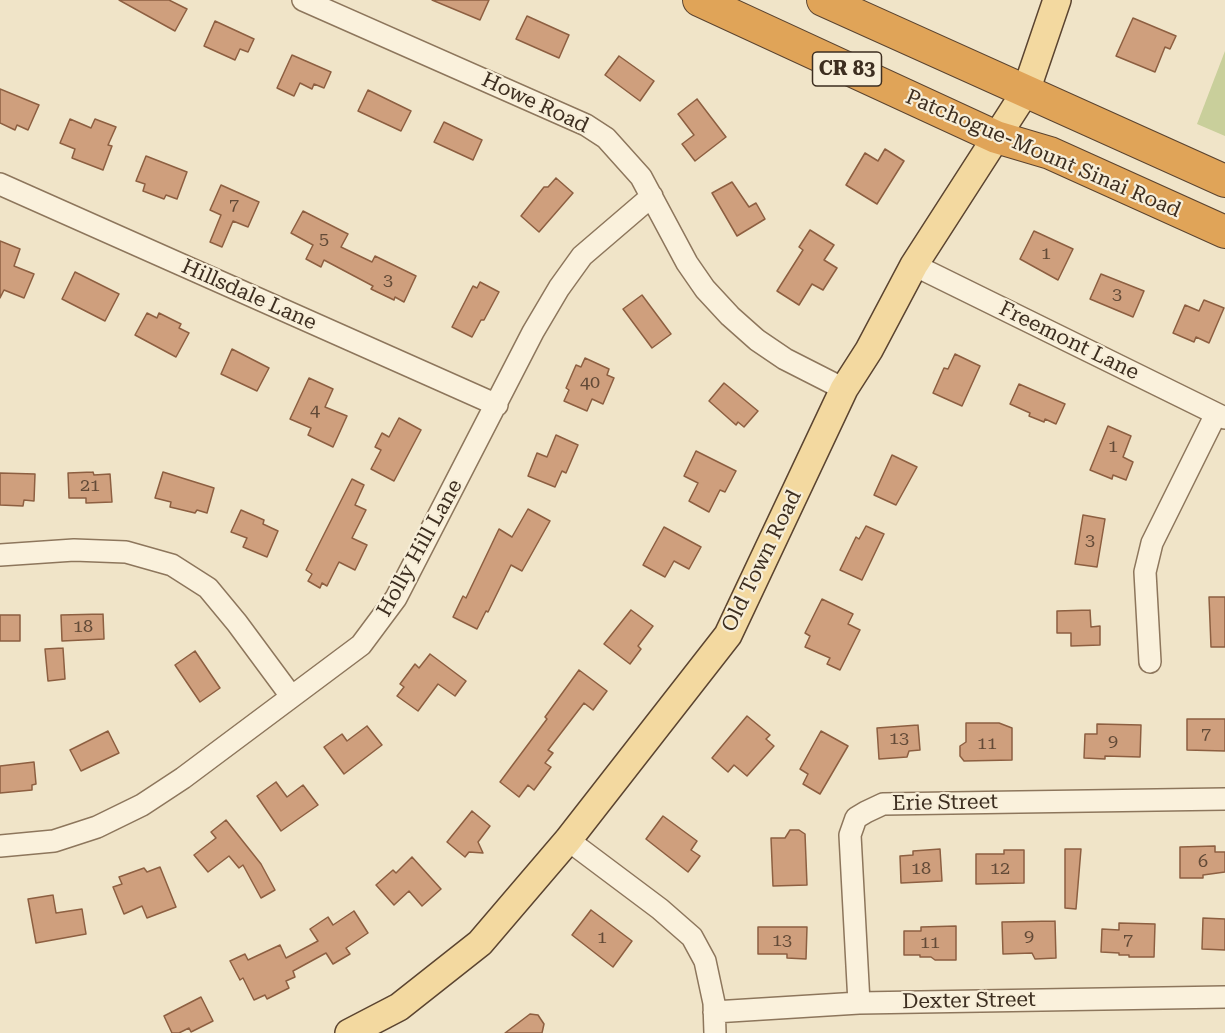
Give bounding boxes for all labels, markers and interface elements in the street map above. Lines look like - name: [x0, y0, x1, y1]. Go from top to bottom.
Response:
- road number: CR 83: [812, 52, 882, 86]
- street label: Howe Road: [477, 67, 593, 139]
- street label: Patchogue-Mount Sinai Road: [902, 84, 1184, 224]
- house number: 7: [229, 195, 239, 217]
- house number: 5: [319, 229, 329, 251]
- house number: 1: [1041, 243, 1051, 265]
- street label: Hillsdale Lane: [178, 254, 320, 336]
- house number: 3: [383, 270, 393, 292]
- house number: 3: [1112, 284, 1122, 306]
- street label: Freemont Lane: [995, 296, 1143, 386]
- house number: 40: [580, 372, 600, 394]
- house number: 4: [310, 400, 320, 422]
- house number: 1: [1108, 436, 1118, 458]
- house number: 21: [80, 475, 100, 497]
- street label: Holly Hill Lane: [372, 475, 468, 621]
- street label: Old Town Road: [717, 486, 807, 636]
- house number: 3: [1085, 530, 1095, 552]
- house number: 18: [73, 616, 93, 638]
- house number: 7: [1201, 724, 1211, 746]
- house number: 13: [889, 728, 909, 750]
- house number: 9: [1108, 731, 1118, 753]
- house number: 11: [977, 733, 997, 755]
- street label: Erie Street: [892, 789, 998, 817]
- house number: 6: [1198, 851, 1208, 873]
- house number: 18: [911, 858, 931, 880]
- house number: 12: [990, 858, 1010, 880]
- house number: 9: [1024, 926, 1034, 948]
- house number: 1: [597, 927, 607, 949]
- house number: 13: [772, 930, 792, 952]
- house number: 7: [1123, 930, 1133, 952]
- house number: 11: [920, 932, 940, 954]
- street label: Dexter Street: [902, 987, 1036, 1015]

